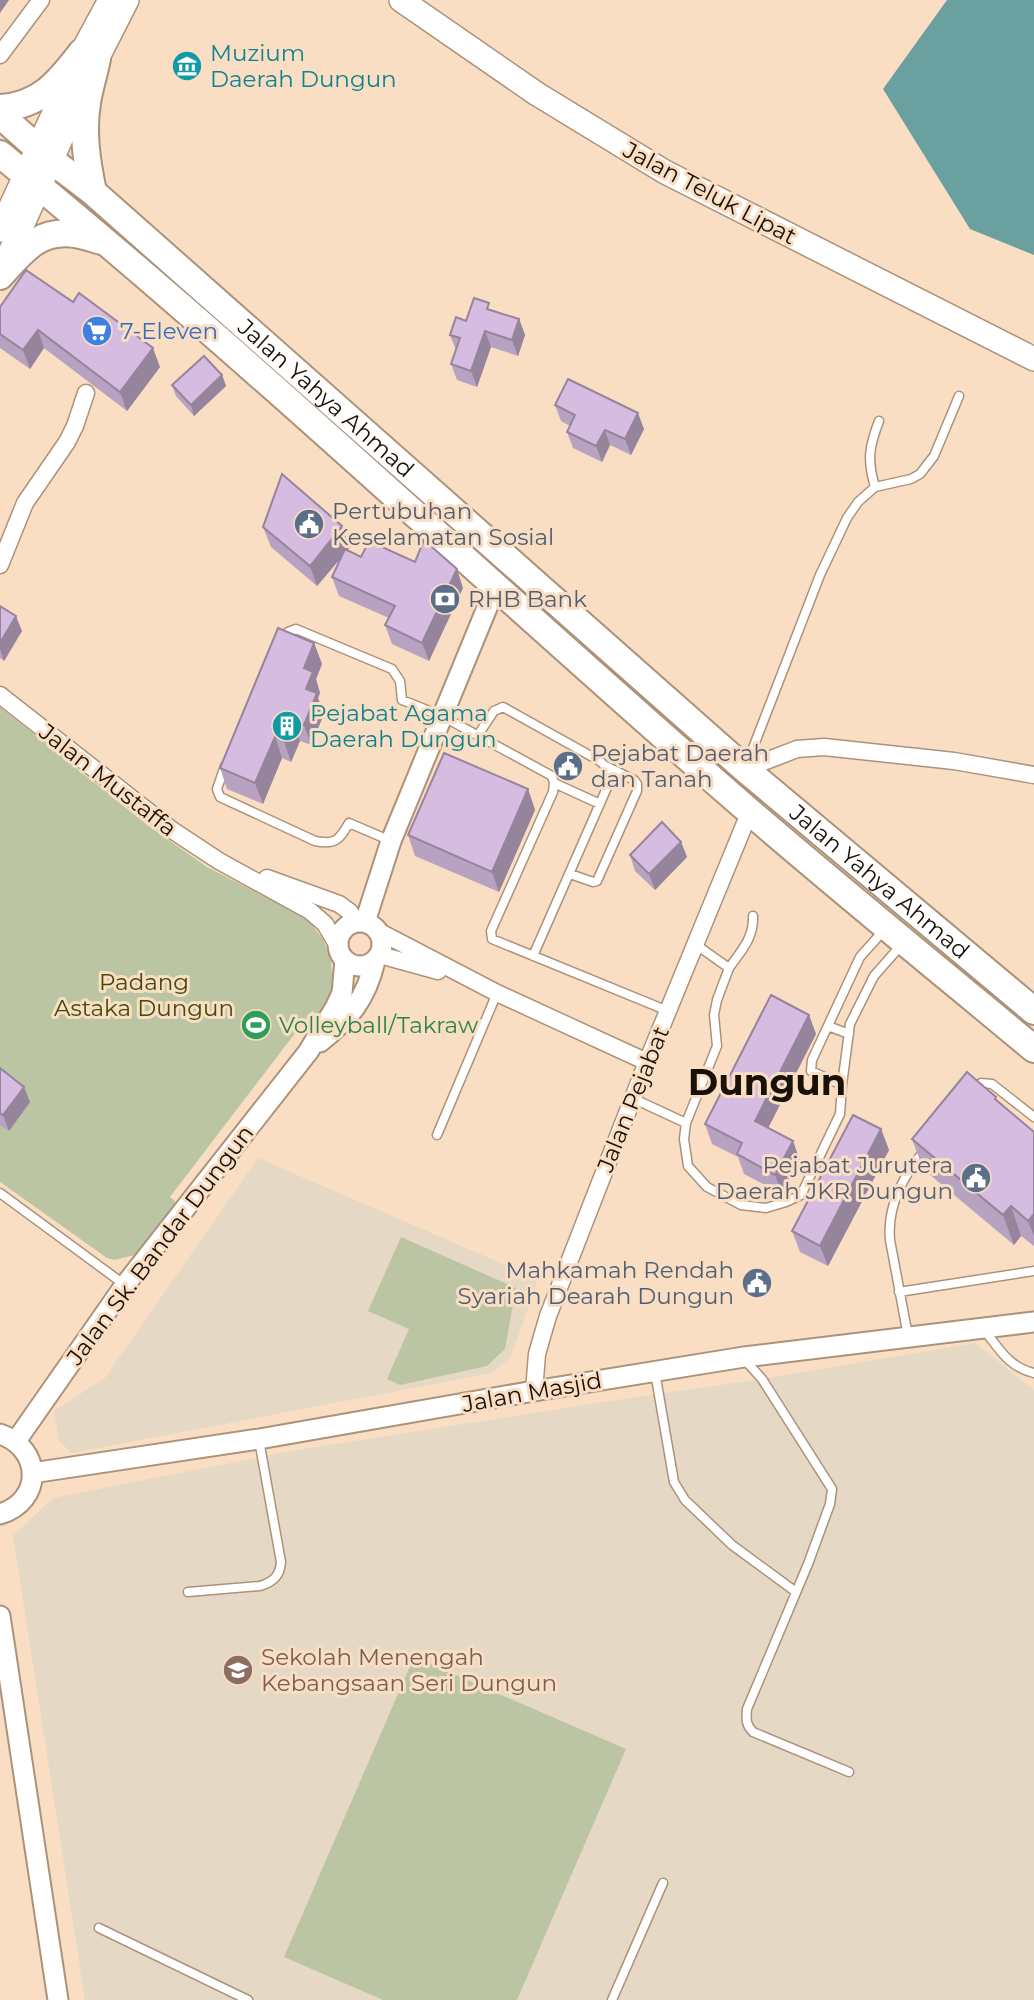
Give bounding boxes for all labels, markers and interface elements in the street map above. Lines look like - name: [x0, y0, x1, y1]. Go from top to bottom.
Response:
- place label: Muzium Daerah Dungun: [210, 39, 397, 93]
- museum icon: Muzium Daerah Dungun: [170, 49, 204, 83]
- street label: Jalan Teluk Lipat: [618, 135, 801, 250]
- street label: Jalan Yahya Ahmad: [232, 312, 420, 483]
- supermarket icon: 7-Eleven: [80, 314, 114, 348]
- place label: 7-Eleven: [120, 317, 218, 345]
- place label: Pertubuhan Keselamatan Sosial: [332, 497, 554, 551]
- public building icon: Pertubuhan Keselamatan Sosial: [292, 507, 326, 541]
- bank icon: RHB Bank: [428, 582, 462, 616]
- place label: RHB Bank: [468, 585, 587, 613]
- place label: Pejabat Agama Daerah Dungun: [310, 699, 497, 753]
- building icon: Pejabat Agama Daerah Dungun: [270, 709, 304, 743]
- street label: Jalan Mustaffa: [33, 717, 182, 842]
- place label: Pejabat Daerah dan Tanah: [591, 739, 769, 793]
- public building icon: Pejabat Daerah dan Tanah: [551, 749, 585, 783]
- street label: Jalan Yahya Ahmad: [783, 798, 975, 965]
- park label: Padang Astaka Dungun: [54, 968, 234, 1022]
- sports icon: Volleyball/Takraw: [239, 1008, 273, 1042]
- place label: Volleyball/Takraw: [279, 1011, 479, 1039]
- street label: Jalan Pejabat: [591, 1022, 675, 1177]
- district label: Dungun: [688, 1059, 846, 1104]
- street label: Jalan Sk. Bandar Dungun: [60, 1120, 259, 1371]
- place label: Pejabat Jurutera Daerah JKR Dungun: [716, 1151, 953, 1205]
- public building icon: Pejabat Jurutera Daerah JKR Dungun: [959, 1161, 993, 1195]
- place label: Mahkamah Rendah Syariah Dearah Dungun: [458, 1256, 734, 1310]
- public building icon: Mahkamah Rendah Syariah Dearah Dungun: [740, 1266, 774, 1300]
- street label: Jalan Masjid: [459, 1366, 604, 1418]
- place label: Sekolah Menengah Kebangsaan Seri Dungun: [261, 1643, 557, 1697]
- school or university icon: Sekolah Menengah Kebangsaan Seri Dungun: [221, 1653, 255, 1687]

